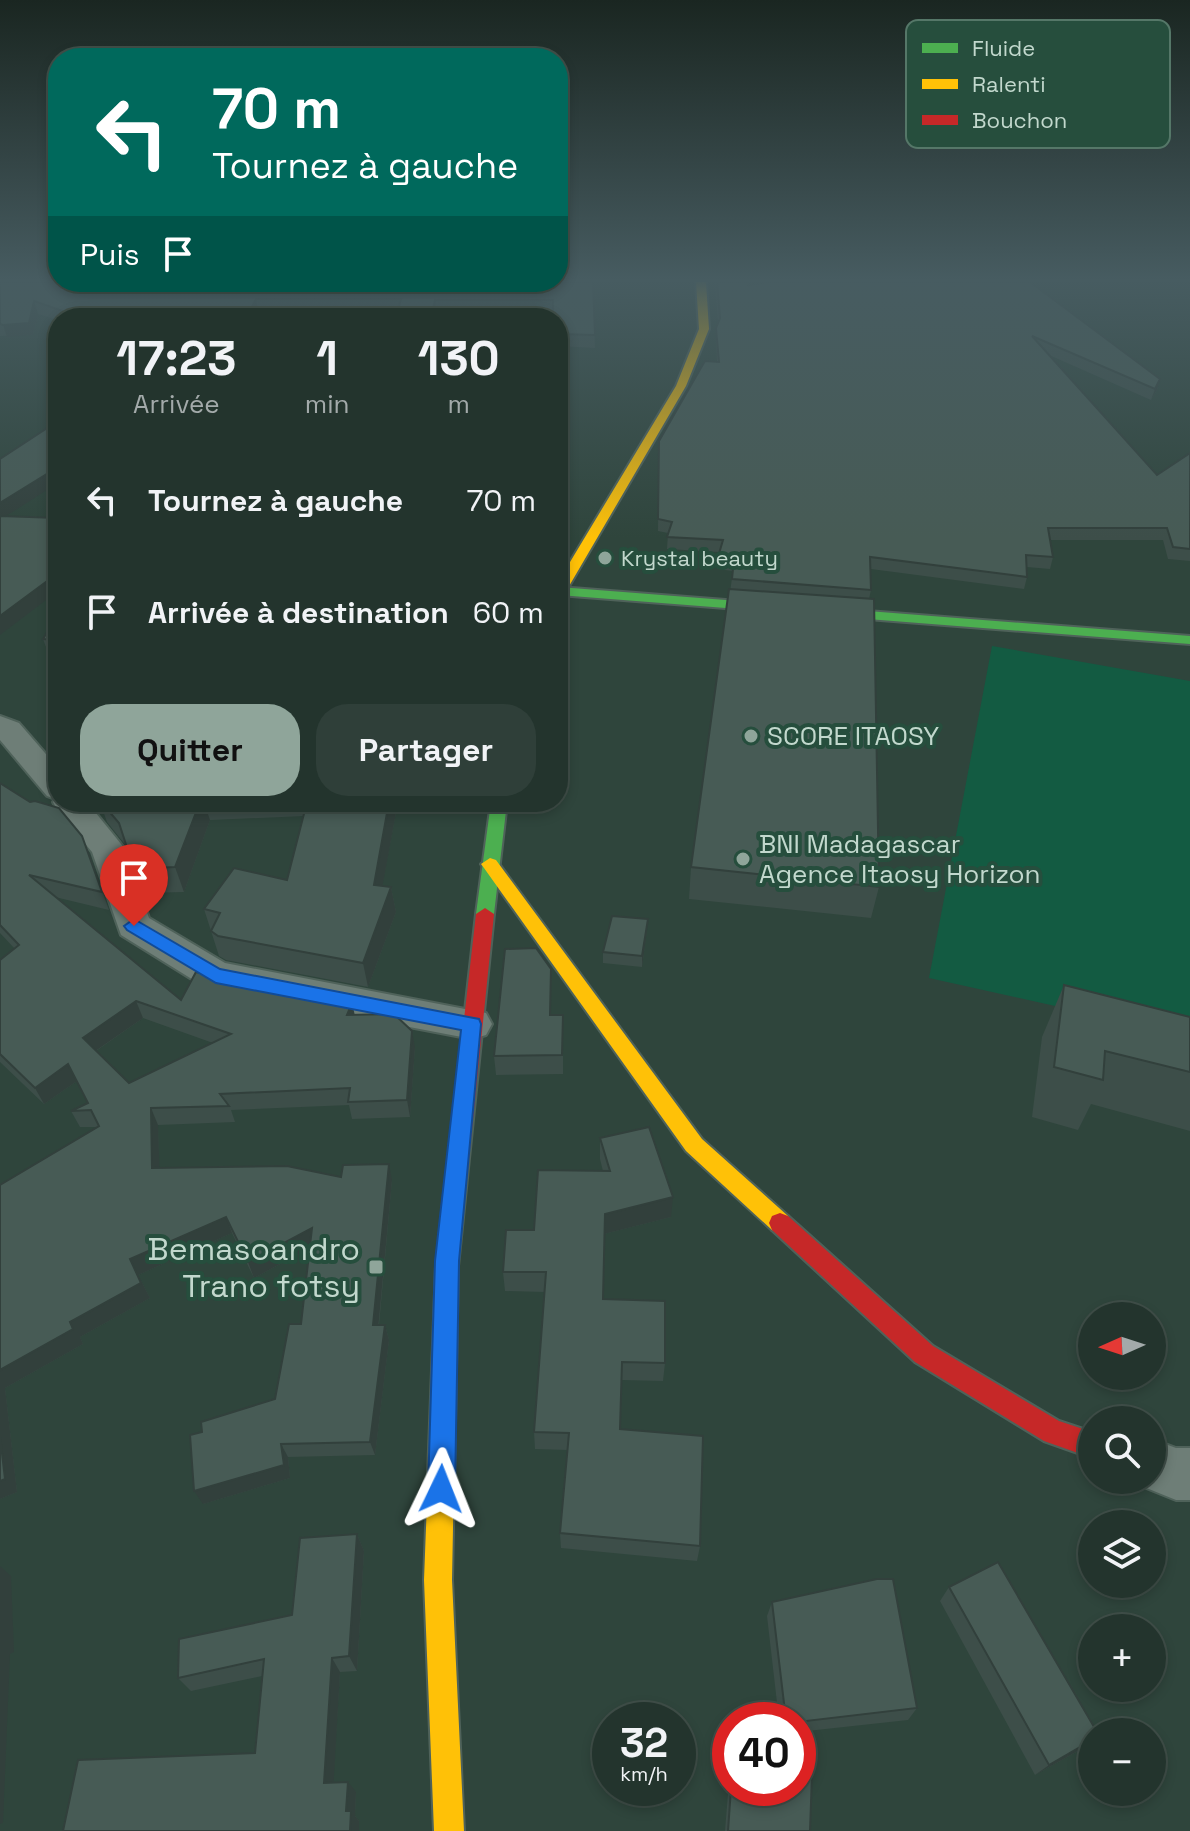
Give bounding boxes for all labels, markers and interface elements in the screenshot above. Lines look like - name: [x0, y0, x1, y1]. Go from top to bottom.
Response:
- legend: [906, 20, 1170, 148]
- text: Fluide: [972, 34, 1035, 62]
- text: Ralenti: [972, 70, 1046, 98]
- text: 70 m: [212, 73, 341, 144]
- icon: left: [80, 80, 184, 184]
- text: Bouchon: [972, 106, 1067, 134]
- text: Tournez à gauche: [212, 143, 518, 189]
- icon: arrive: [156, 232, 200, 276]
- text: Puis: [80, 235, 140, 274]
- text: 17:23: [116, 328, 237, 389]
- text: 1: [316, 328, 338, 389]
- text: 130: [418, 328, 500, 389]
- text: Arrivée: [133, 387, 220, 421]
- text: min: [305, 387, 349, 421]
- text: m: [448, 387, 470, 421]
- icon: left: [80, 478, 124, 522]
- text: Tournez à gauche: [148, 481, 403, 520]
- text: 70 m: [467, 481, 536, 520]
- place label: Krystal beauty: [621, 544, 778, 572]
- marker: Krystal beauty: [596, 549, 614, 567]
- icon: arrive: [80, 590, 124, 634]
- text: Arrivée à destination: [148, 593, 449, 632]
- text: 60 m: [473, 593, 544, 632]
- button: Quitter: [80, 704, 300, 796]
- button: Partager: [316, 704, 536, 796]
- place label: SCORE ITAOSY: [767, 719, 939, 753]
- marker: SCORE ITAOSY: [742, 727, 760, 745]
- place label: BNI Madagascar Agence Itaosy Horizon: [759, 827, 1041, 891]
- pin: [100, 844, 168, 926]
- marker: BNI Madagascar Agence Itaosy Horizon: [734, 850, 752, 868]
- icon: arrive: [112, 856, 156, 900]
- place label: Bemasoandro Trano fotsy: [148, 1229, 360, 1306]
- marker: Bemasoandro Trano fotsy: [367, 1258, 385, 1276]
- north arrow: [1078, 1302, 1166, 1390]
- map controls: [1078, 1302, 1166, 1806]
- button: search: [1078, 1406, 1166, 1494]
- position arrow: [399, 1447, 483, 1531]
- button: layers: [1078, 1510, 1166, 1598]
- button: +: [1078, 1614, 1166, 1702]
- speed limit sign: 40: [712, 1702, 816, 1806]
- text: 32: [620, 1718, 668, 1769]
- button: −: [1078, 1718, 1166, 1806]
- text: km/h: [620, 1761, 668, 1787]

